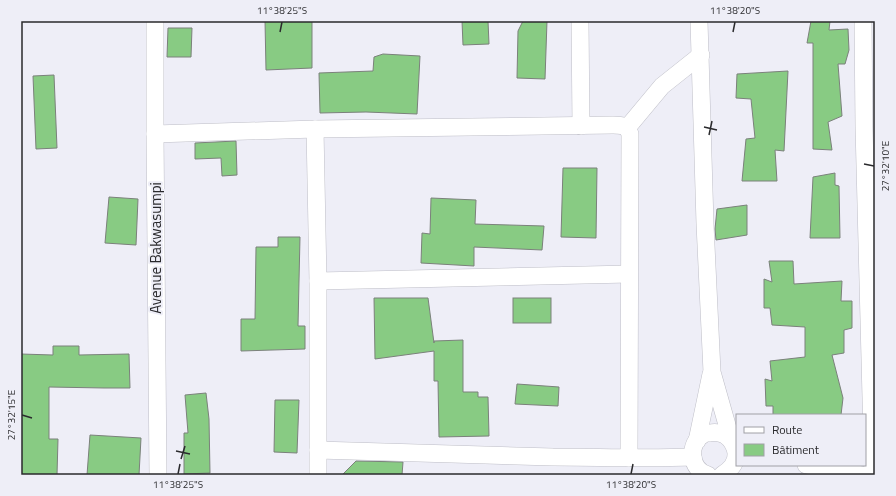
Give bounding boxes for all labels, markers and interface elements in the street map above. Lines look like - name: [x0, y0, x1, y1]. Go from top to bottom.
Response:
- text: 11°38'25"S: [257, 3, 307, 18]
- text: 11°38'20"S: [710, 3, 760, 18]
- text: 27°32'10"E: [878, 140, 893, 191]
- street label: Avenue Bakwasumpi: [144, 182, 167, 314]
- text: 27°32'15"E: [4, 389, 19, 440]
- legend: [736, 414, 866, 466]
- text: Route: [772, 420, 802, 439]
- text: Bâtiment: [772, 440, 820, 459]
- text: 11°38'25"S: [153, 477, 203, 492]
- text: 11°38'20"S: [606, 477, 656, 492]

